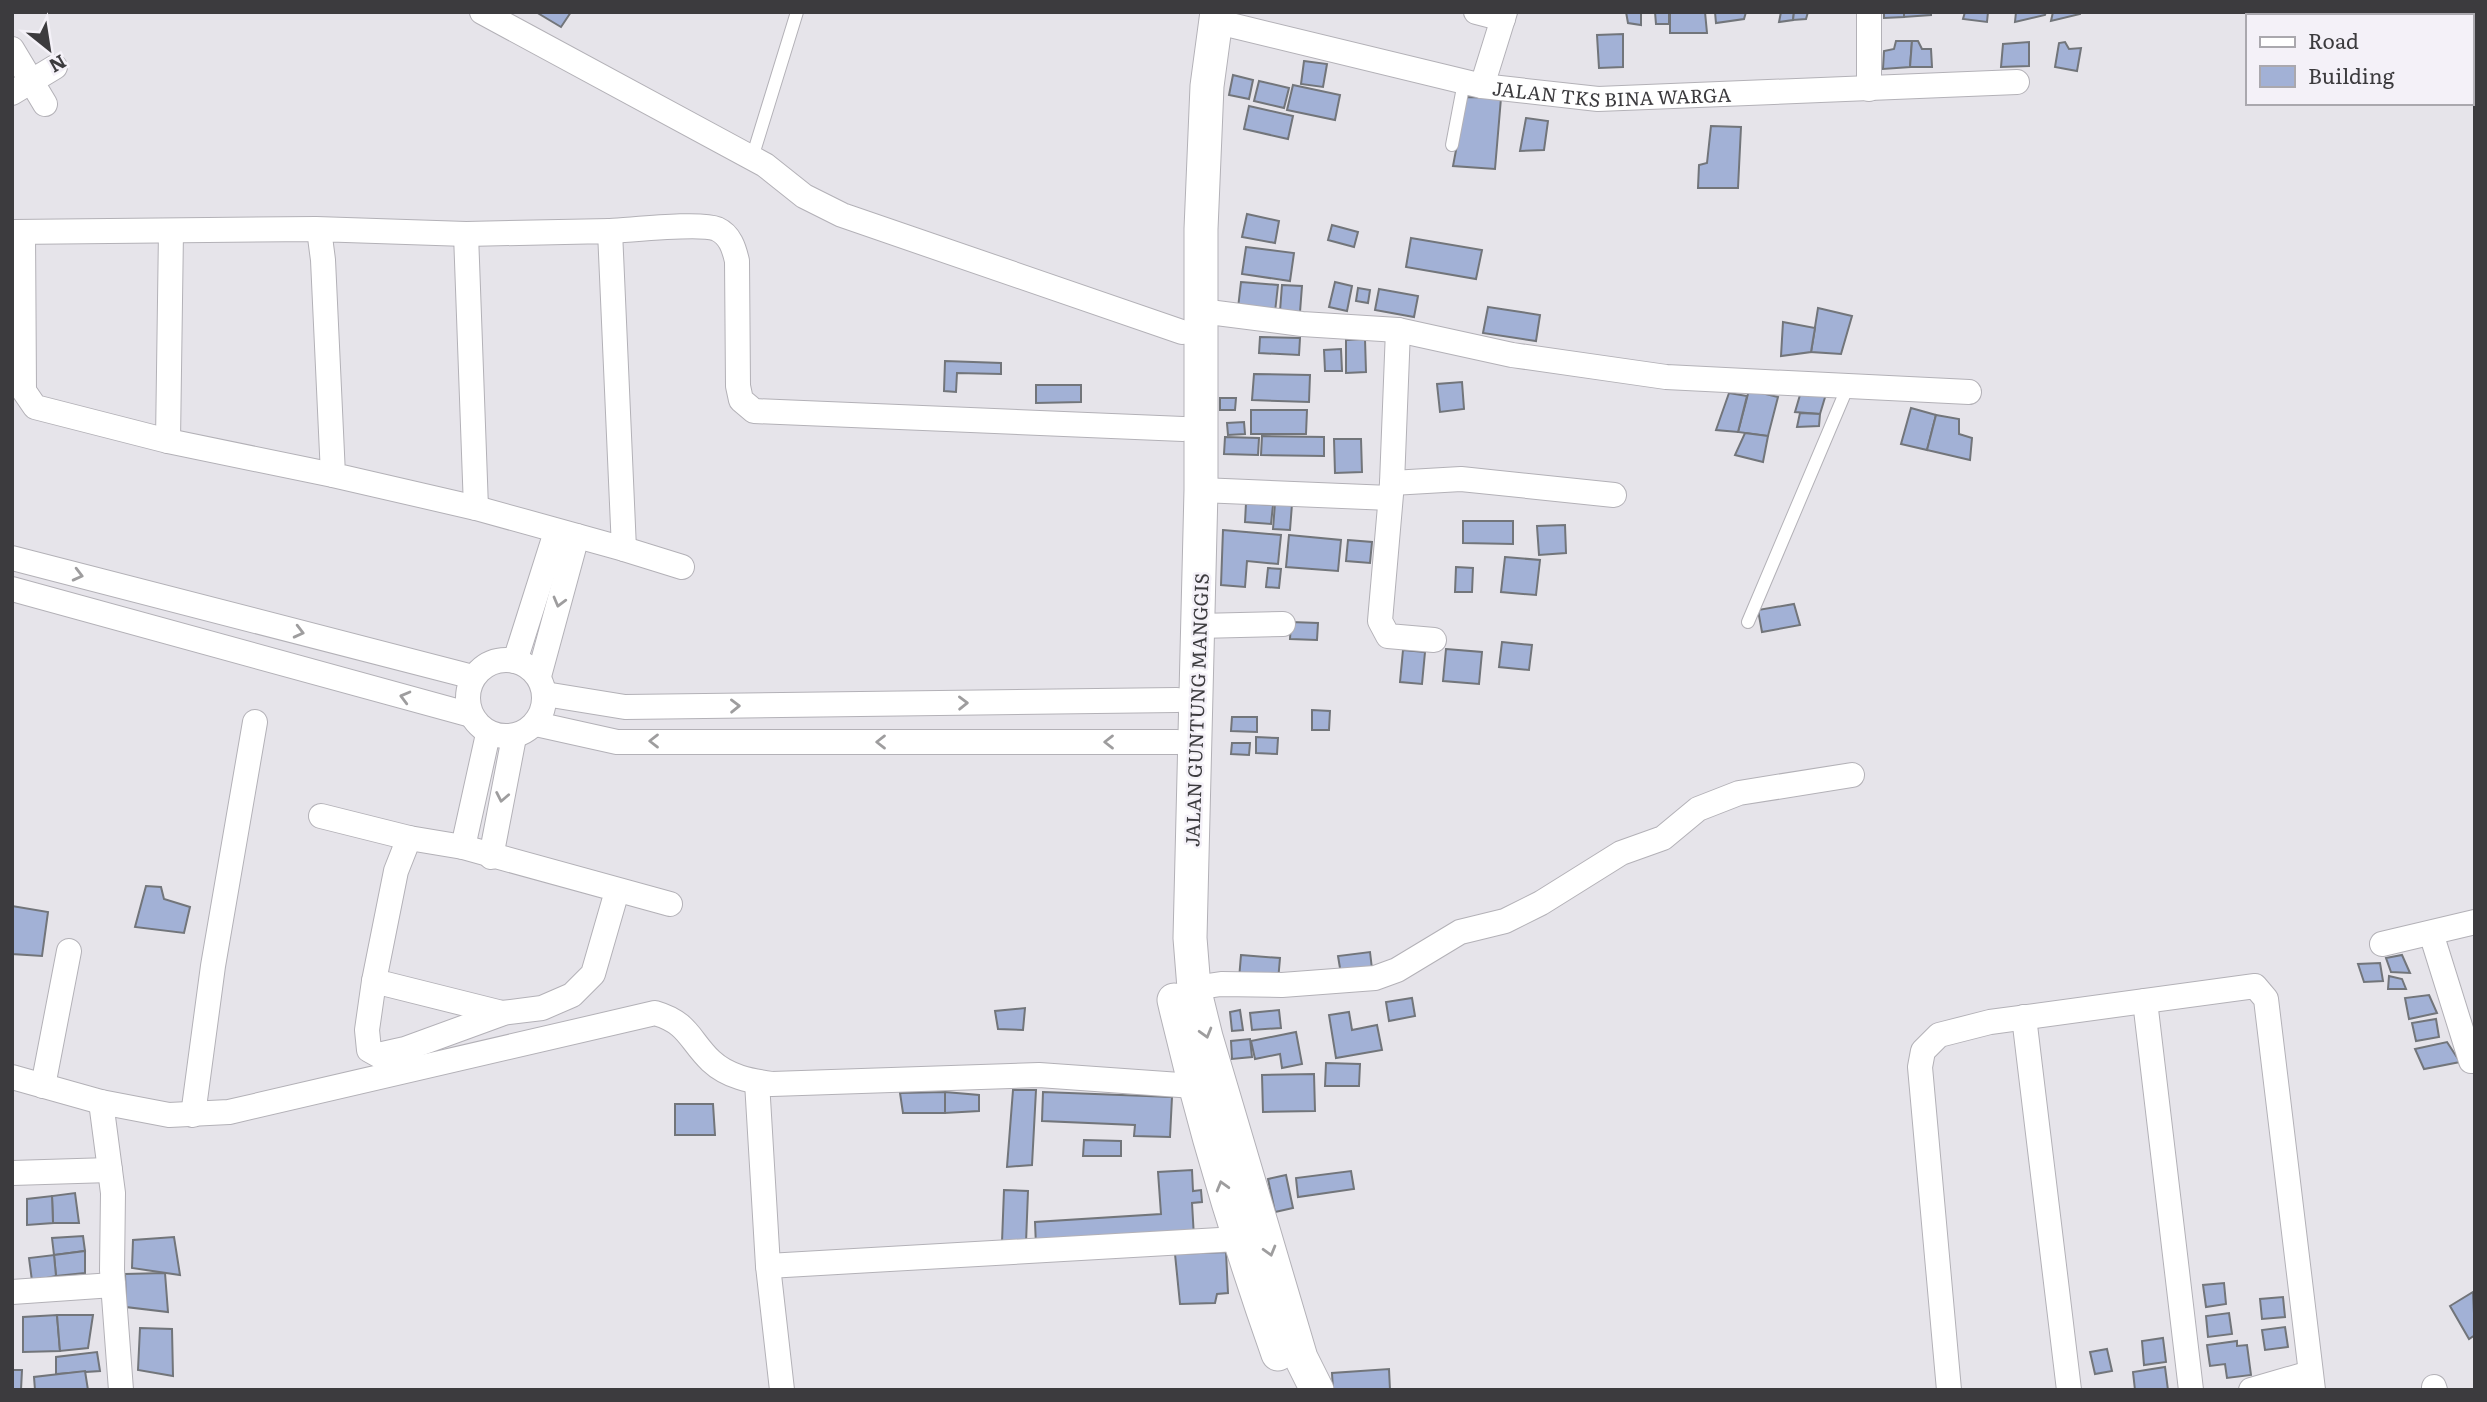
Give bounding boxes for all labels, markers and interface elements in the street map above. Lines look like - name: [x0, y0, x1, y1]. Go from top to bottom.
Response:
- north arrow: [14, 14, 84, 84]
- legend: [2246, 14, 2473, 105]
- text: Road: [2308, 24, 2359, 55]
- text: N: [44, 48, 72, 81]
- text: Building: [2308, 59, 2395, 90]
- street label: JALAN TKS BINA WARGA: [1491, 73, 1732, 113]
- one-way arrow: [72, 567, 84, 581]
- street label: JALAN GUNTUNG MANGGIS: [1177, 573, 1215, 847]
- one-way arrow: [553, 596, 567, 608]
- one-way arrow: [292, 624, 304, 638]
- one-way arrow: [399, 691, 411, 706]
- one-way arrow: [958, 695, 968, 711]
- one-way arrow: [730, 698, 741, 714]
- one-way arrow: [648, 733, 659, 749]
- one-way arrow: [876, 734, 886, 750]
- one-way arrow: [1103, 734, 1114, 750]
- one-way arrow: [495, 791, 510, 803]
- one-way arrow: [1197, 1027, 1212, 1039]
- one-way arrow: [1216, 1180, 1230, 1192]
- one-way arrow: [1261, 1245, 1276, 1257]

